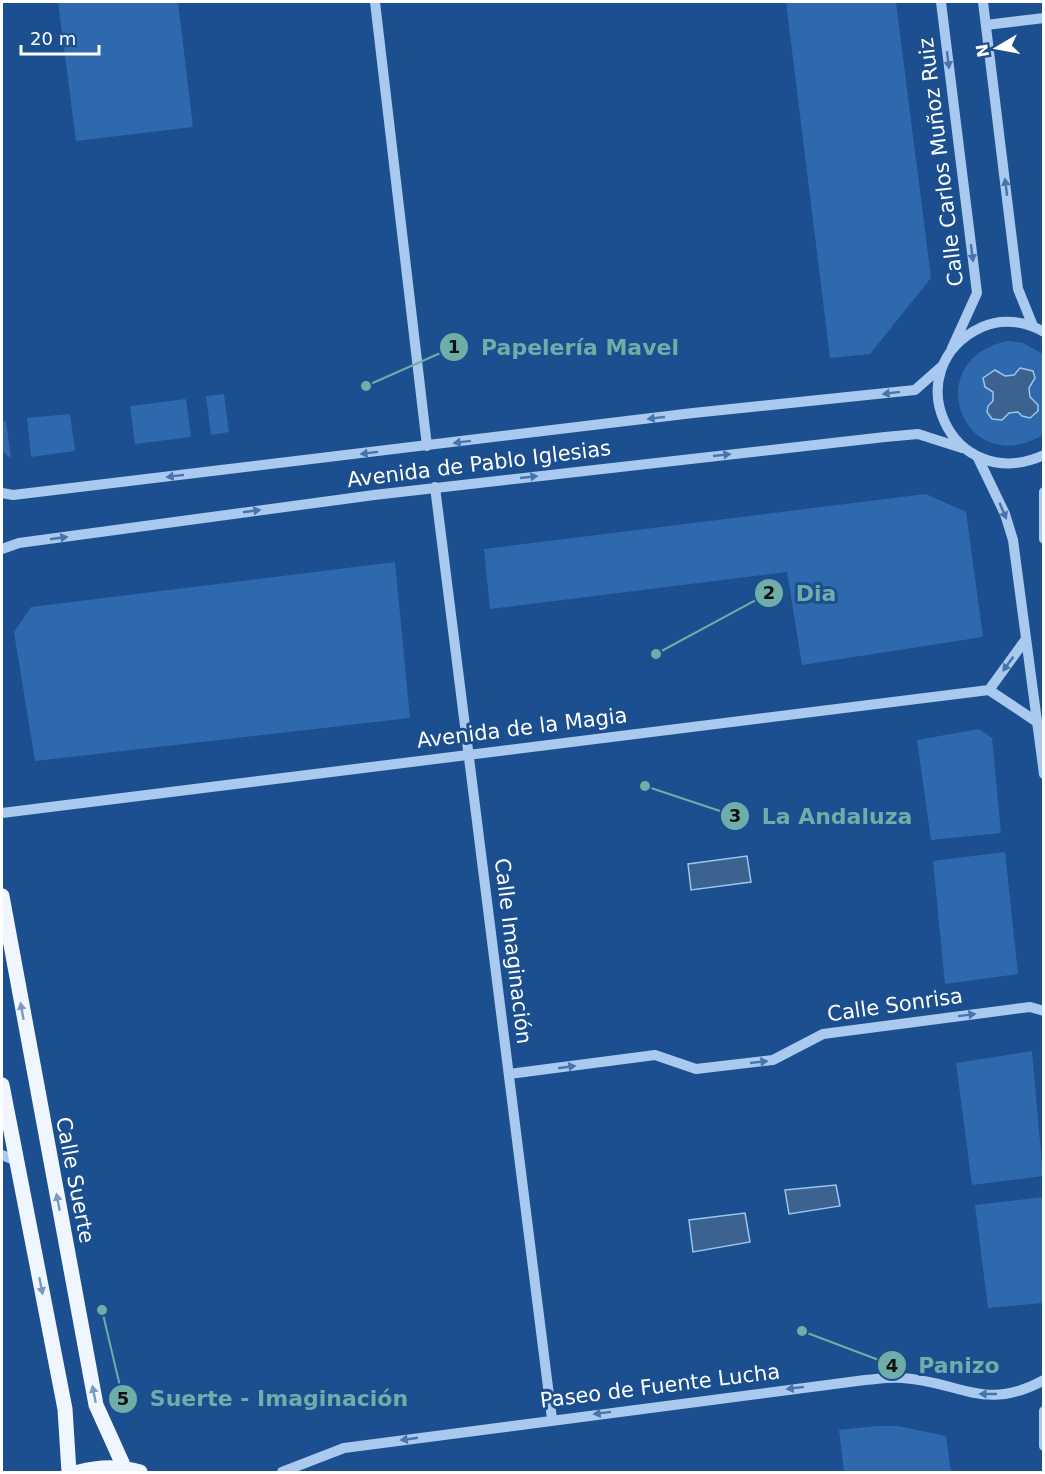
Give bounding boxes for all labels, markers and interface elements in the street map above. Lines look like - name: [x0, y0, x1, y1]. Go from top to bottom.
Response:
- scale bar: [21, 18, 99, 56]
- north arrow: [967, 18, 1027, 78]
- text: 20 m: [30, 28, 76, 49]
- street label: Calle Carlos Muñoz Ruiz: [914, 36, 968, 288]
- text: N: [972, 42, 993, 59]
- one-way arrow: [944, 50, 953, 69]
- one-way arrow: [1001, 177, 1010, 196]
- one-way arrow: [967, 244, 977, 263]
- callout: Papelería Mavel: [439, 327, 691, 367]
- text: Papelería Mavel: [481, 335, 679, 360]
- text: 1: [448, 336, 460, 357]
- one-way arrow: [882, 388, 901, 397]
- one-way arrow: [646, 413, 665, 422]
- street label: Avenida de Pablo Iglesias: [346, 436, 612, 492]
- one-way arrow: [453, 437, 472, 446]
- one-way arrow: [359, 448, 378, 458]
- one-way arrow: [713, 450, 732, 460]
- one-way arrow: [166, 471, 185, 481]
- one-way arrow: [519, 472, 538, 482]
- one-way arrow: [998, 502, 1007, 519]
- one-way arrow: [242, 507, 261, 516]
- one-way arrow: [49, 533, 68, 542]
- callout: Dia: [754, 573, 848, 613]
- text: Dia: [796, 581, 836, 606]
- text: 2: [763, 582, 775, 603]
- one-way arrow: [1002, 656, 1014, 672]
- street label: Avenida de la Magia: [415, 703, 629, 753]
- callout: La Andaluza: [720, 796, 924, 836]
- text: La Andaluza: [762, 804, 912, 829]
- text: 3: [729, 805, 741, 826]
- street label: Calle Imaginación: [490, 857, 536, 1045]
- street label: Calle Sonrisa: [826, 984, 964, 1026]
- one-way arrow: [18, 1001, 27, 1020]
- one-way arrow: [957, 1010, 976, 1020]
- one-way arrow: [749, 1057, 768, 1067]
- one-way arrow: [558, 1062, 577, 1071]
- street label: Calle Suerte: [51, 1115, 99, 1245]
- one-way arrow: [53, 1193, 62, 1212]
- one-way arrow: [37, 1277, 46, 1296]
- callout: Panizo: [877, 1345, 1012, 1385]
- text: Panizo: [918, 1353, 1000, 1378]
- text: 4: [886, 1355, 898, 1376]
- street label: Paseo de Fuente Lucha: [539, 1359, 781, 1413]
- callout: Suerte - Imaginación: [108, 1379, 420, 1419]
- one-way arrow: [89, 1384, 98, 1403]
- one-way arrow: [786, 1384, 805, 1393]
- text: Suerte - Imaginación: [150, 1386, 408, 1411]
- text: 5: [117, 1388, 129, 1409]
- one-way arrow: [978, 1389, 997, 1399]
- one-way arrow: [592, 1408, 611, 1418]
- one-way arrow: [399, 1434, 418, 1443]

